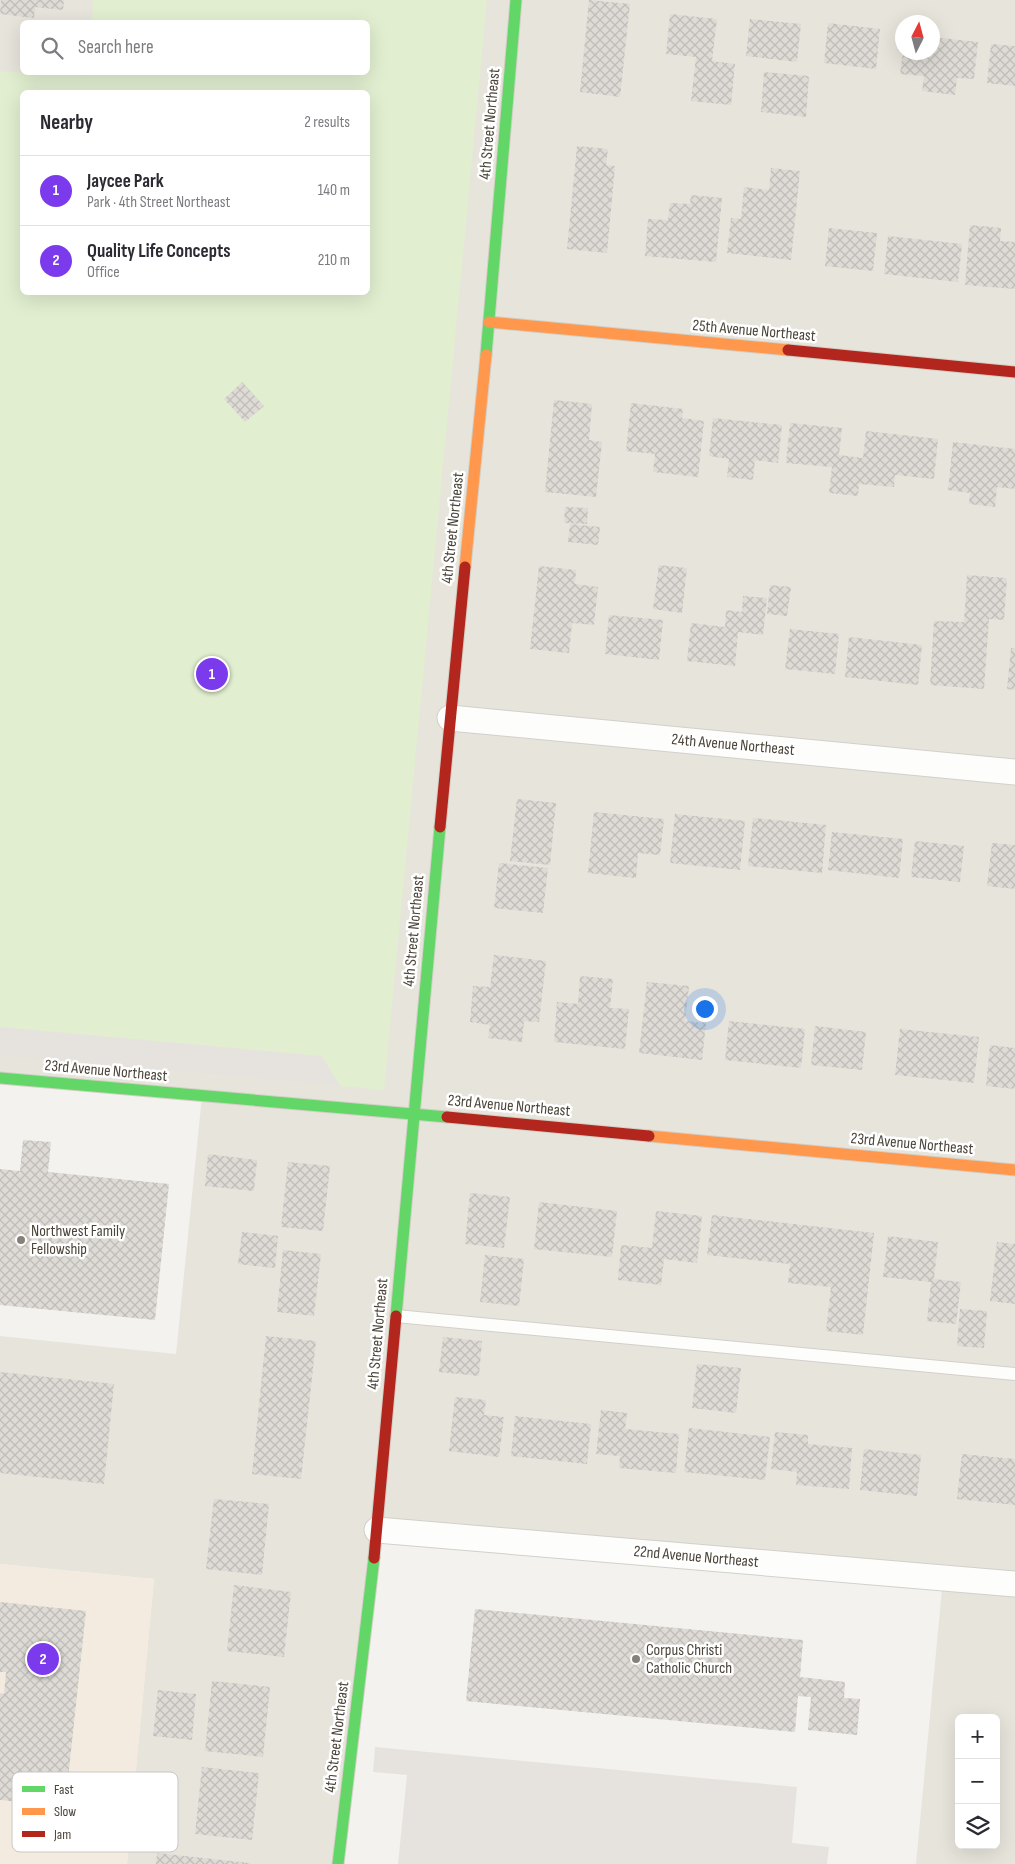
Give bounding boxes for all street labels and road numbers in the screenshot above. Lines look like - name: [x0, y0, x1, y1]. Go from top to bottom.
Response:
- street label: 4th Street Northeast: [476, 67, 504, 181]
- street label: 25th Avenue Northeast: [692, 316, 816, 346]
- street label: 4th Street Northeast: [438, 471, 468, 585]
- street label: 24th Avenue Northeast: [671, 730, 796, 760]
- street label: 4th Street Northeast: [400, 874, 428, 988]
- street label: 23rd Avenue Northeast: [44, 1056, 168, 1086]
- street label: 23rd Avenue Northeast: [447, 1091, 571, 1121]
- street label: 23rd Avenue Northeast: [850, 1129, 974, 1159]
- street label: 4th Street Northeast: [364, 1277, 392, 1391]
- street label: 22nd Avenue Northeast: [633, 1542, 759, 1572]
- street label: 4th Street Northeast: [321, 1680, 353, 1794]

